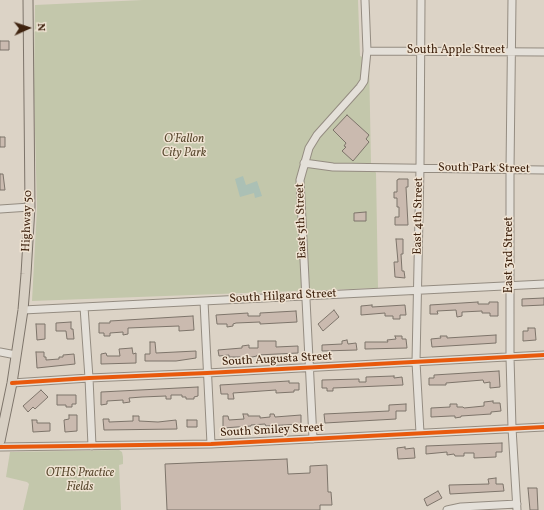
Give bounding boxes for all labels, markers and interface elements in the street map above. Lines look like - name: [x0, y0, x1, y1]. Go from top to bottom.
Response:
- north arrow: [8, 8, 48, 48]
- text: N: [33, 23, 48, 32]
- street label: South Apple Street: [407, 44, 505, 58]
- park label: O'Fallon City Park: [162, 133, 206, 161]
- street label: South Park Street: [438, 161, 530, 177]
- street label: East 4th Street: [411, 177, 427, 255]
- street label: East 5th Street: [293, 183, 311, 259]
- street label: Highway 50: [20, 190, 36, 252]
- street label: East 3rd Street: [503, 217, 517, 293]
- street label: South Hilgard Street: [229, 287, 337, 307]
- street label: South Augusta Street: [221, 350, 333, 370]
- street label: South Smiley Street: [220, 421, 324, 441]
- park label: OTHS Practice Fields: [46, 467, 114, 495]

